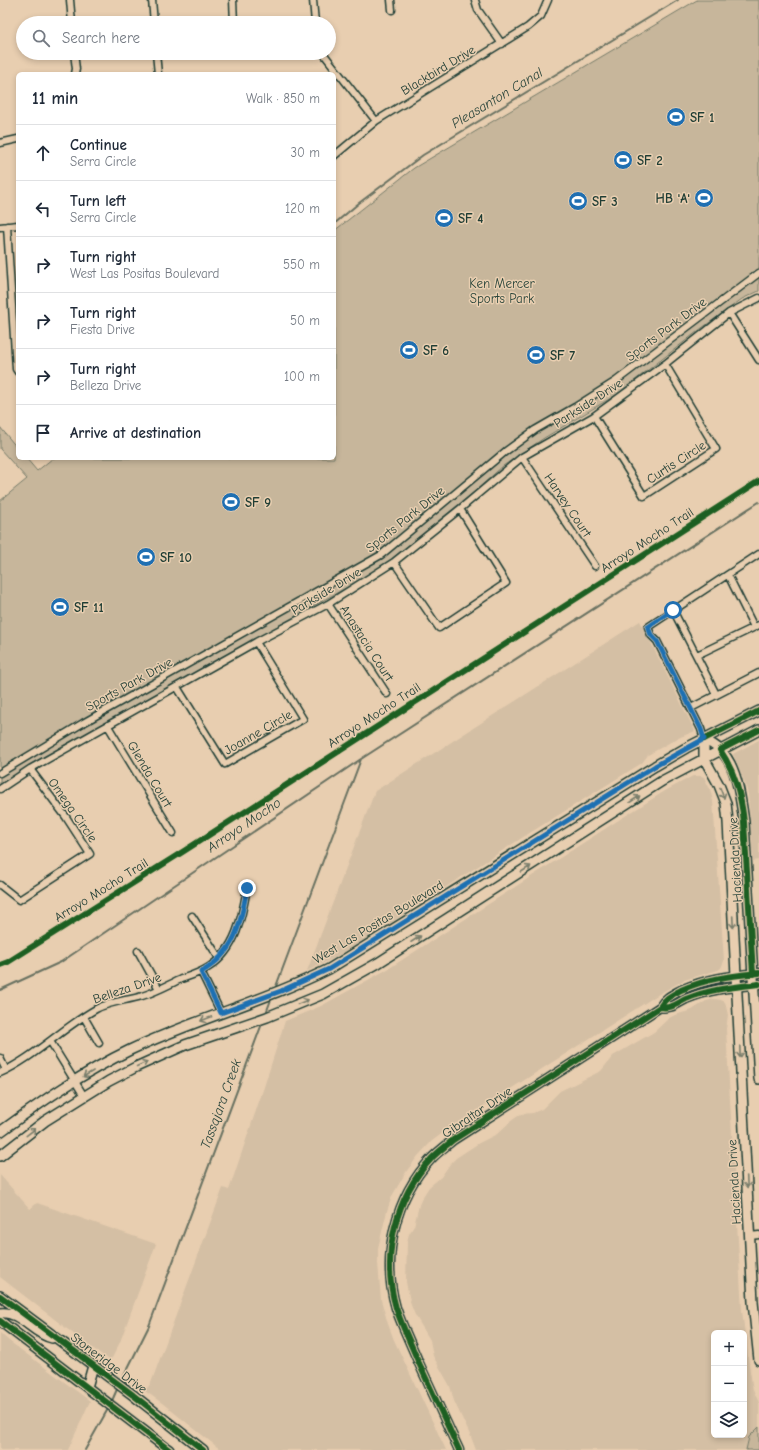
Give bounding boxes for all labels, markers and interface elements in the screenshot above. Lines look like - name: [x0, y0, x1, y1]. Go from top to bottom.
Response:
- search box: [16, 16, 336, 60]
- icon: search: [30, 27, 52, 49]
- text: Search here: [62, 29, 140, 47]
- street label: Blackbird Drive: [398, 42, 478, 98]
- water label: Pleasanton Canal: [448, 64, 547, 132]
- text: 11 min: [32, 89, 78, 108]
- text: Walk · 850 m: [246, 91, 320, 106]
- sports icon: SF 1: [665, 106, 687, 128]
- place label: SF 1: [690, 110, 714, 125]
- text: Continue: [70, 136, 127, 154]
- icon: ahead: [32, 142, 54, 164]
- text: 30 m: [290, 145, 320, 160]
- sports icon: SF 2: [612, 149, 634, 171]
- place label: SF 2: [637, 153, 663, 168]
- text: Serra Circle: [70, 154, 136, 169]
- sports icon: HB 'A': [693, 187, 715, 209]
- sports icon: SF 3: [567, 190, 589, 212]
- place label: HB 'A': [656, 191, 690, 206]
- text: Turn left: [70, 192, 126, 210]
- place label: SF 3: [592, 194, 618, 209]
- icon: left: [32, 198, 54, 220]
- text: 120 m: [285, 201, 320, 216]
- sports icon: SF 4: [433, 207, 455, 229]
- text: Serra Circle: [70, 210, 136, 225]
- place label: SF 4: [458, 211, 483, 226]
- text: Turn right: [70, 248, 136, 266]
- icon: right: [32, 254, 54, 276]
- text: 550 m: [283, 257, 320, 272]
- text: West Las Positas Boulevard: [70, 266, 219, 281]
- park label: Ken Mercer Sports Park: [469, 276, 536, 306]
- street label: Sports Park Drive: [623, 294, 710, 364]
- text: Turn right: [70, 304, 136, 322]
- icon: right: [32, 310, 54, 332]
- text: 50 m: [290, 313, 320, 328]
- text: Fiesta Drive: [70, 322, 135, 337]
- sports icon: SF 6: [398, 339, 420, 361]
- place label: SF 6: [423, 343, 449, 358]
- sports icon: SF 7: [525, 344, 547, 366]
- place label: SF 7: [550, 348, 575, 363]
- text: Turn right: [70, 360, 136, 378]
- icon: right: [32, 366, 54, 388]
- text: 100 m: [284, 369, 320, 384]
- street label: Parkside Drive: [551, 375, 626, 431]
- text: Belleza Drive: [70, 378, 141, 393]
- icon: arrive: [32, 422, 54, 444]
- text: Arrive at destination: [70, 424, 201, 442]
- street label: Curtis Circle: [644, 437, 709, 487]
- street label: Harvey Court: [541, 470, 595, 541]
- street label: Sports Park Drive: [363, 482, 448, 555]
- sports icon: SF 9: [220, 491, 242, 513]
- place label: SF 9: [245, 495, 271, 510]
- street label: Arroyo Mocho Trail: [598, 504, 696, 576]
- sports icon: SF 10: [135, 546, 157, 568]
- place label: SF 10: [160, 550, 192, 565]
- street label: Parkside Drive: [288, 564, 364, 618]
- sports icon: SF 11: [49, 596, 71, 618]
- place label: SF 11: [74, 600, 104, 615]
- route start: [664, 601, 682, 619]
- street label: Anastacia Court: [337, 602, 398, 685]
- street label: Sports Park Drive: [83, 654, 175, 714]
- street label: Arroyo Mocho Trail: [325, 679, 423, 751]
- street label: Joanne Circle: [221, 706, 295, 758]
- street label: Glenda Court: [124, 738, 176, 811]
- street label: Omega Circle: [45, 775, 101, 845]
- one-way arrow: [719, 787, 727, 799]
- water label: Arroyo Mocho: [203, 794, 284, 857]
- one-way arrow: [629, 795, 640, 803]
- street label: Hacienda Drive: [725, 817, 745, 903]
- street label: Arroyo Mocho Trail: [51, 855, 151, 925]
- one-way arrow: [520, 865, 531, 873]
- street label: West Las Positas Boulevard: [310, 877, 446, 967]
- route end: [238, 879, 256, 897]
- one-way arrow: [730, 915, 737, 928]
- one-way arrow: [410, 935, 421, 943]
- street label: Belleza Drive: [91, 969, 164, 1007]
- one-way arrow: [297, 998, 309, 1006]
- one-way arrow: [200, 1015, 212, 1023]
- one-way arrow: [736, 1045, 743, 1058]
- water label: Tassajara Creek: [197, 1056, 245, 1151]
- one-way arrow: [135, 1060, 147, 1068]
- one-way arrow: [82, 1070, 94, 1078]
- street label: Gibraltar Drive: [439, 1083, 515, 1141]
- one-way arrow: [25, 1128, 36, 1136]
- street label: Hacienda Drive: [724, 1139, 744, 1225]
- one-way arrow: [743, 1175, 750, 1188]
- street label: Stoneridge Drive: [68, 1329, 151, 1397]
- map controls: [711, 1330, 747, 1438]
- button: +: [711, 1330, 747, 1366]
- button: −: [711, 1366, 747, 1402]
- button: layers: [711, 1402, 747, 1438]

